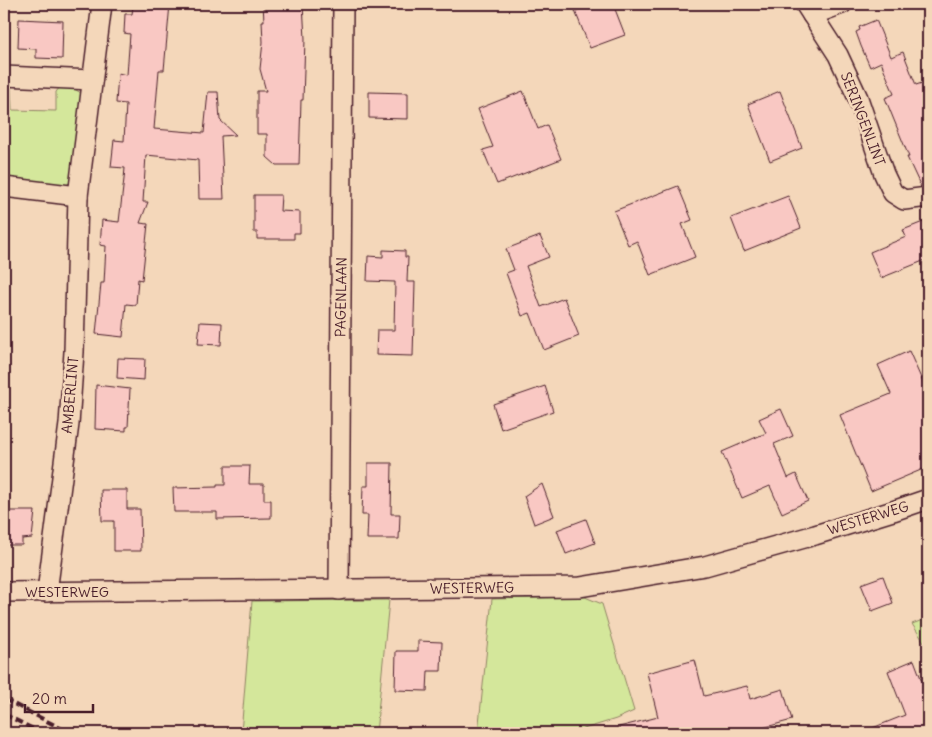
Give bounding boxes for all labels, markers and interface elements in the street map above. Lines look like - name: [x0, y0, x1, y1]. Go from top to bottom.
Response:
- street label: SERINGENLINT: [837, 69, 889, 169]
- street label: PAGENLAAN: [331, 257, 351, 337]
- street label: AMBERLINT: [58, 356, 82, 434]
- street label: WESTERWEG: [825, 497, 911, 539]
- street label: WESTERWEG: [430, 578, 514, 598]
- street label: WESTERWEG: [25, 583, 109, 601]
- scale bar: [25, 682, 92, 714]
- text: 20 m: [32, 689, 67, 708]

